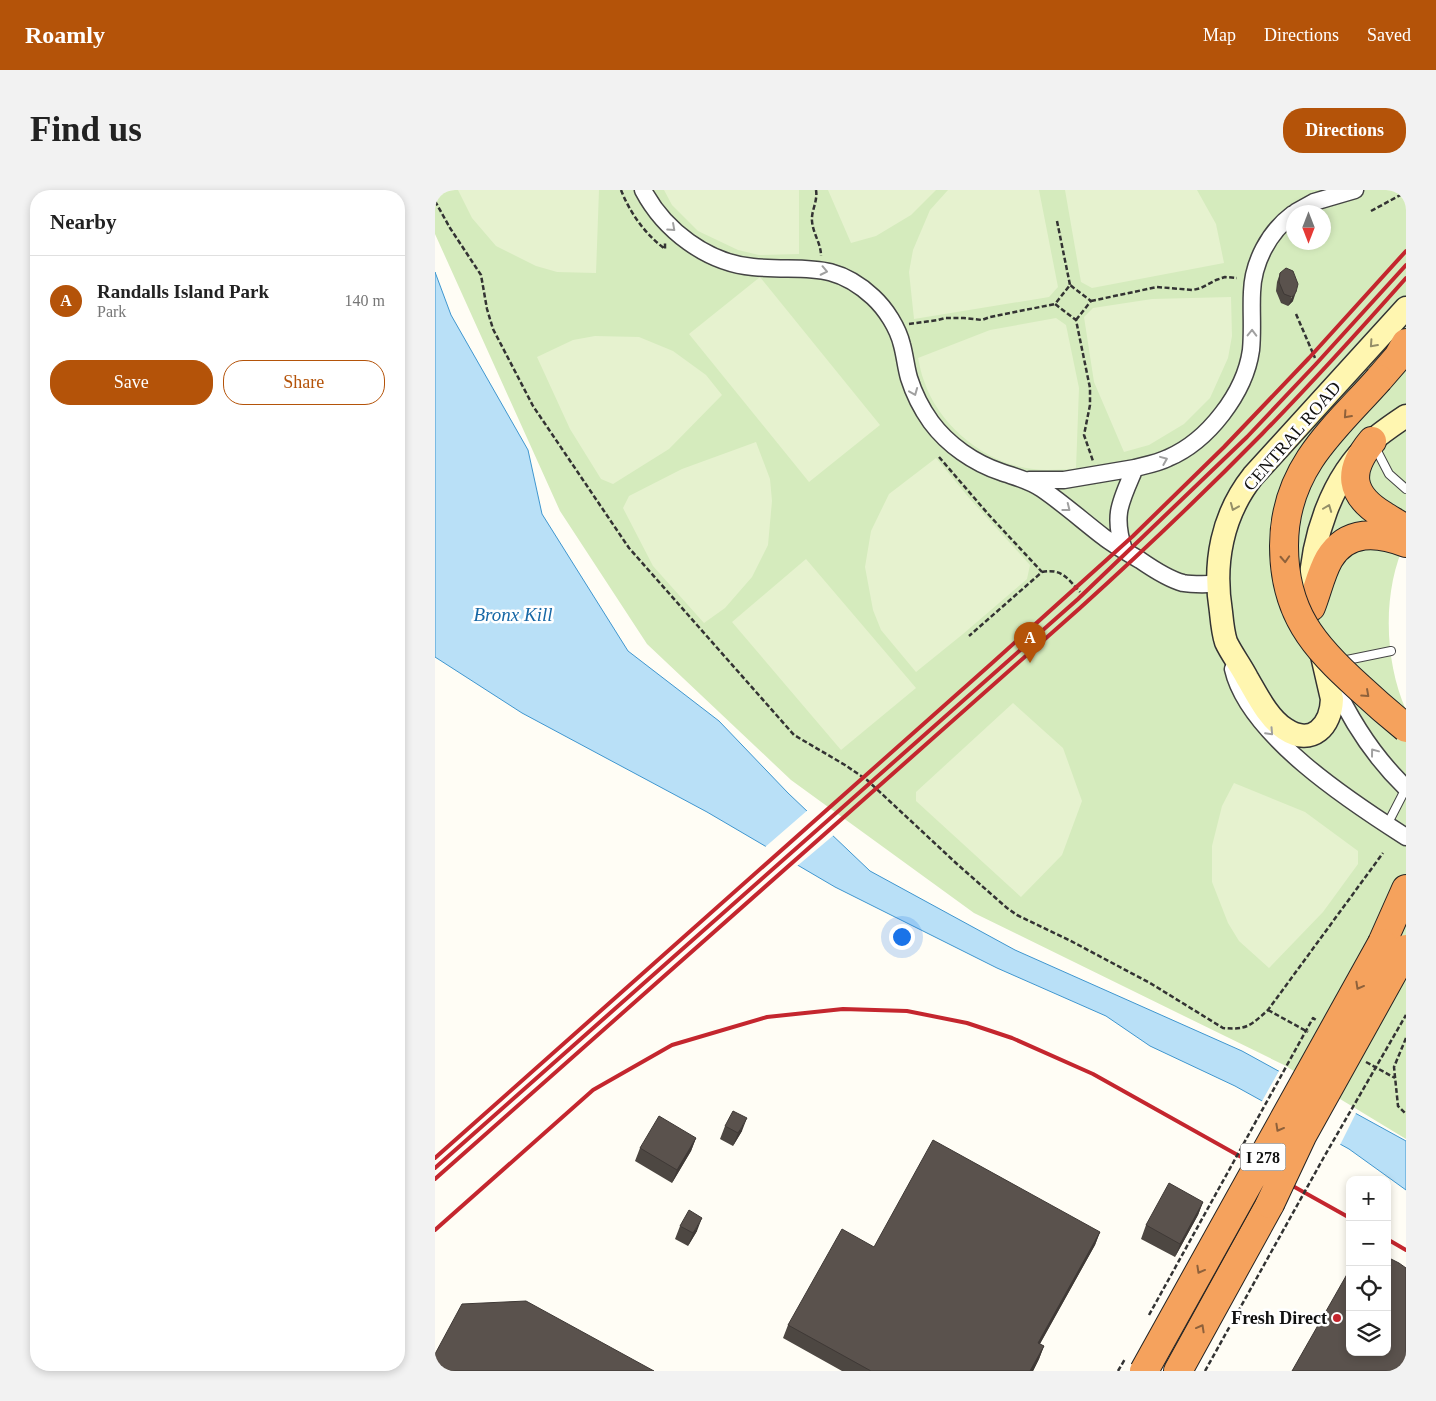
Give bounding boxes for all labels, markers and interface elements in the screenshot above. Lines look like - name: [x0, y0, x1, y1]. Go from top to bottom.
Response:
- text: Roamly: [25, 22, 105, 48]
- text: Map: [1203, 25, 1236, 45]
- text: Directions: [1264, 25, 1339, 45]
- text: Saved: [1367, 25, 1411, 45]
- button: Directions: [1283, 108, 1406, 153]
- text: Find us: [30, 110, 142, 149]
- north arrow: [1286, 205, 1331, 250]
- text: Nearby: [50, 210, 117, 234]
- one-way arrow: [667, 223, 676, 232]
- one-way arrow: [819, 265, 828, 275]
- text: Randalls Island Park: [97, 281, 269, 302]
- text: A: [60, 292, 72, 309]
- text: 140 m: [345, 292, 385, 309]
- text: Park: [97, 303, 126, 320]
- one-way arrow: [1247, 329, 1257, 336]
- one-way arrow: [1370, 339, 1379, 348]
- button: Save: [50, 360, 213, 405]
- button: Share: [223, 360, 385, 405]
- street label: CENTRAL ROAD: [1239, 377, 1345, 495]
- one-way arrow: [908, 387, 919, 396]
- one-way arrow: [1344, 409, 1353, 418]
- one-way arrow: [1159, 455, 1168, 466]
- one-way arrow: [1229, 502, 1240, 511]
- one-way arrow: [1061, 503, 1070, 511]
- one-way arrow: [1321, 504, 1332, 513]
- one-way arrow: [1279, 555, 1290, 563]
- water label: Bronx Kill: [474, 604, 553, 625]
- pin: A: [1014, 622, 1046, 663]
- one-way arrow: [1360, 688, 1369, 697]
- one-way arrow: [1264, 726, 1273, 735]
- one-way arrow: [1371, 749, 1379, 758]
- your location: [889, 924, 915, 950]
- one-way arrow: [1355, 980, 1365, 989]
- one-way arrow: [1276, 1122, 1286, 1131]
- road number: I 278: [1241, 1144, 1285, 1170]
- map controls: [1346, 1176, 1391, 1356]
- button: +: [1346, 1176, 1391, 1221]
- button: −: [1346, 1221, 1391, 1266]
- one-way arrow: [1197, 1264, 1207, 1273]
- button: locate: [1346, 1266, 1391, 1311]
- place label: Fresh Direct: [1231, 1308, 1327, 1328]
- button: layers: [1346, 1311, 1391, 1356]
- marker: Fresh Direct: [1331, 1312, 1343, 1324]
- one-way arrow: [1195, 1325, 1205, 1334]

